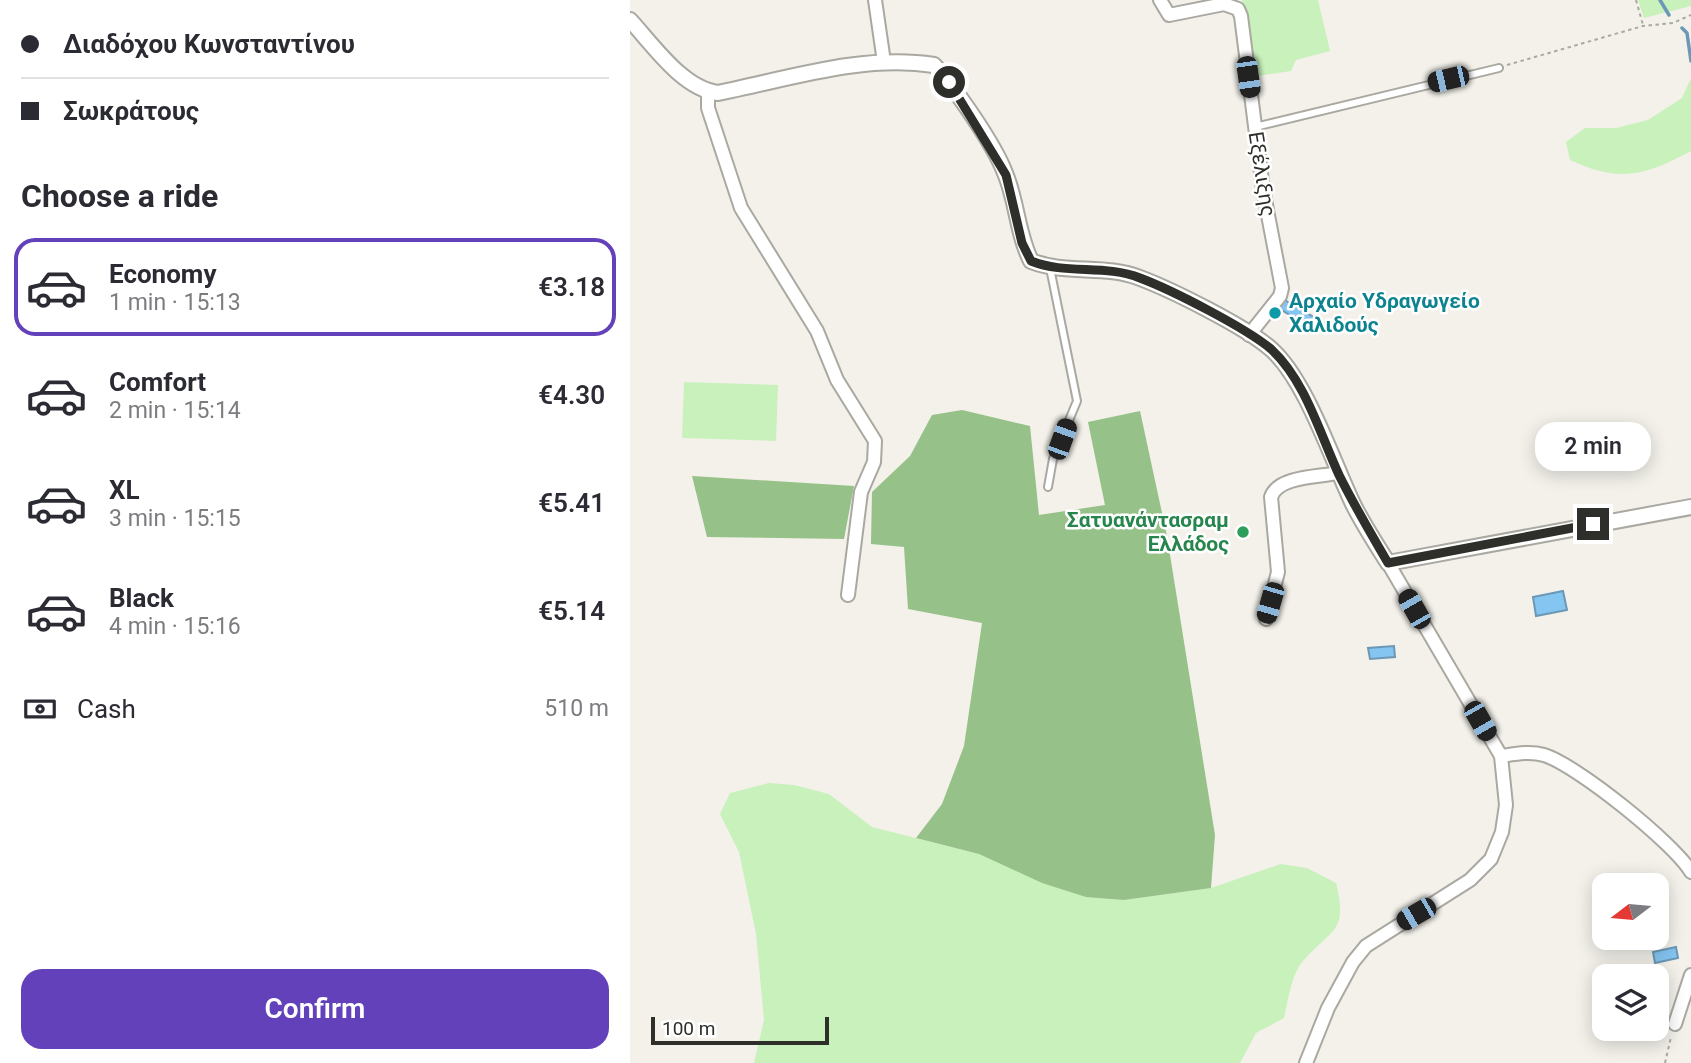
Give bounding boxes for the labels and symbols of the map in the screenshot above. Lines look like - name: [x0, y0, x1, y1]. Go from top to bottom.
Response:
- car: [1235, 55, 1262, 99]
- car: [1426, 64, 1471, 94]
- route start: [933, 66, 965, 98]
- street label: Εξέλιξης: [1243, 130, 1281, 218]
- place label: Αρχαίο Υδραγωγείο Χαλιδούς: [1289, 289, 1480, 337]
- marker: Αρχαίο Υδραγωγείο Χαλιδούς: [1267, 305, 1283, 321]
- car: [1045, 416, 1080, 462]
- callout: 2 min: [1535, 422, 1651, 472]
- place label: Σατυανάντασραμ Ελλάδος: [1067, 508, 1229, 556]
- route end: [1577, 508, 1609, 540]
- marker: Σατυανάντασραμ Ελλάδος: [1235, 524, 1251, 540]
- car: [1255, 580, 1286, 626]
- car: [1395, 586, 1434, 632]
- car: [1461, 698, 1500, 744]
- north arrow: [1592, 873, 1670, 950]
- car: [1393, 894, 1440, 934]
- scale bar: [651, 1014, 830, 1046]

